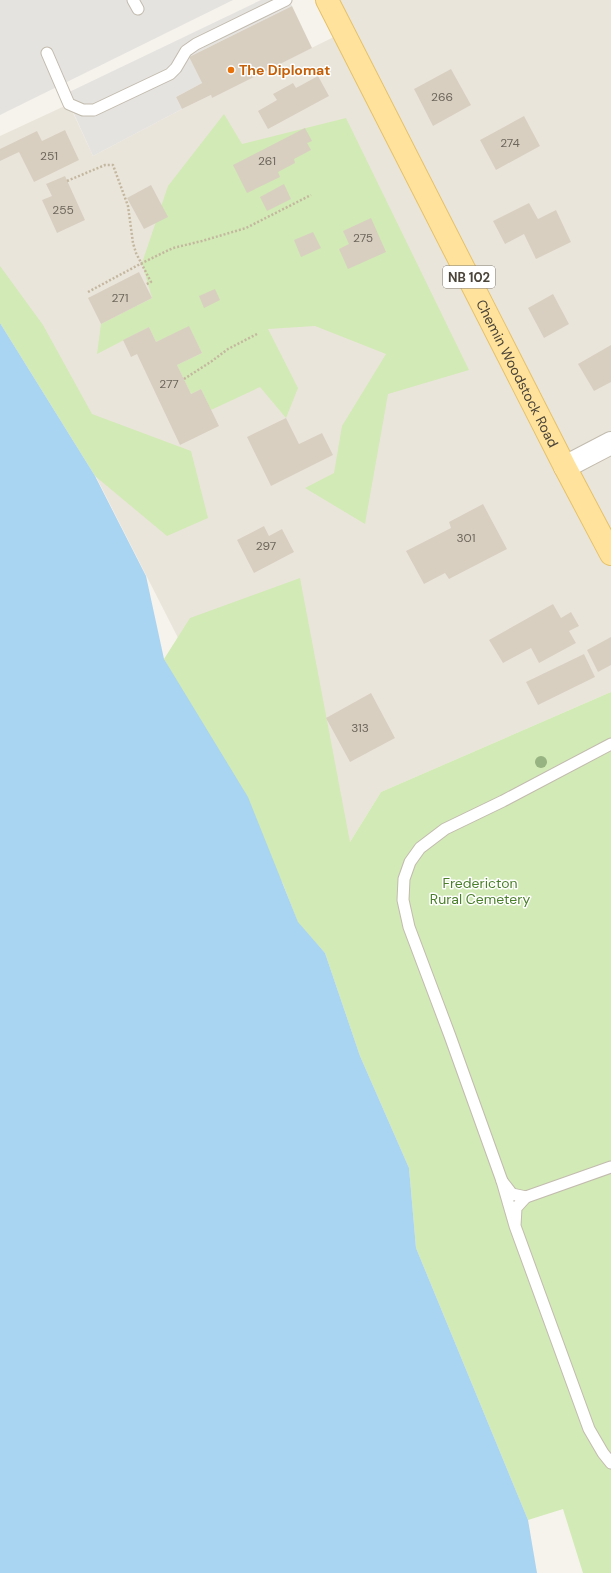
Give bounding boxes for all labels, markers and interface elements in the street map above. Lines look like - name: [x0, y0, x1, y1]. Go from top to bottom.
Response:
- place label: The Diplomat: [239, 61, 330, 79]
- marker: The Diplomat: [226, 65, 236, 75]
- house number: 266: [431, 89, 453, 105]
- house number: 274: [500, 135, 520, 151]
- house number: 251: [40, 148, 58, 164]
- house number: 261: [258, 153, 276, 169]
- house number: 255: [52, 202, 74, 218]
- house number: 275: [353, 230, 373, 246]
- road number: NB 102: [443, 266, 495, 288]
- house number: 271: [112, 290, 128, 306]
- street label: Chemin Woodstock Road: [472, 296, 562, 450]
- house number: 277: [159, 376, 179, 392]
- house number: 301: [456, 530, 476, 546]
- house number: 297: [256, 538, 276, 554]
- house number: 313: [351, 720, 369, 736]
- park label: Fredericton Rural Cemetery: [430, 874, 530, 908]

